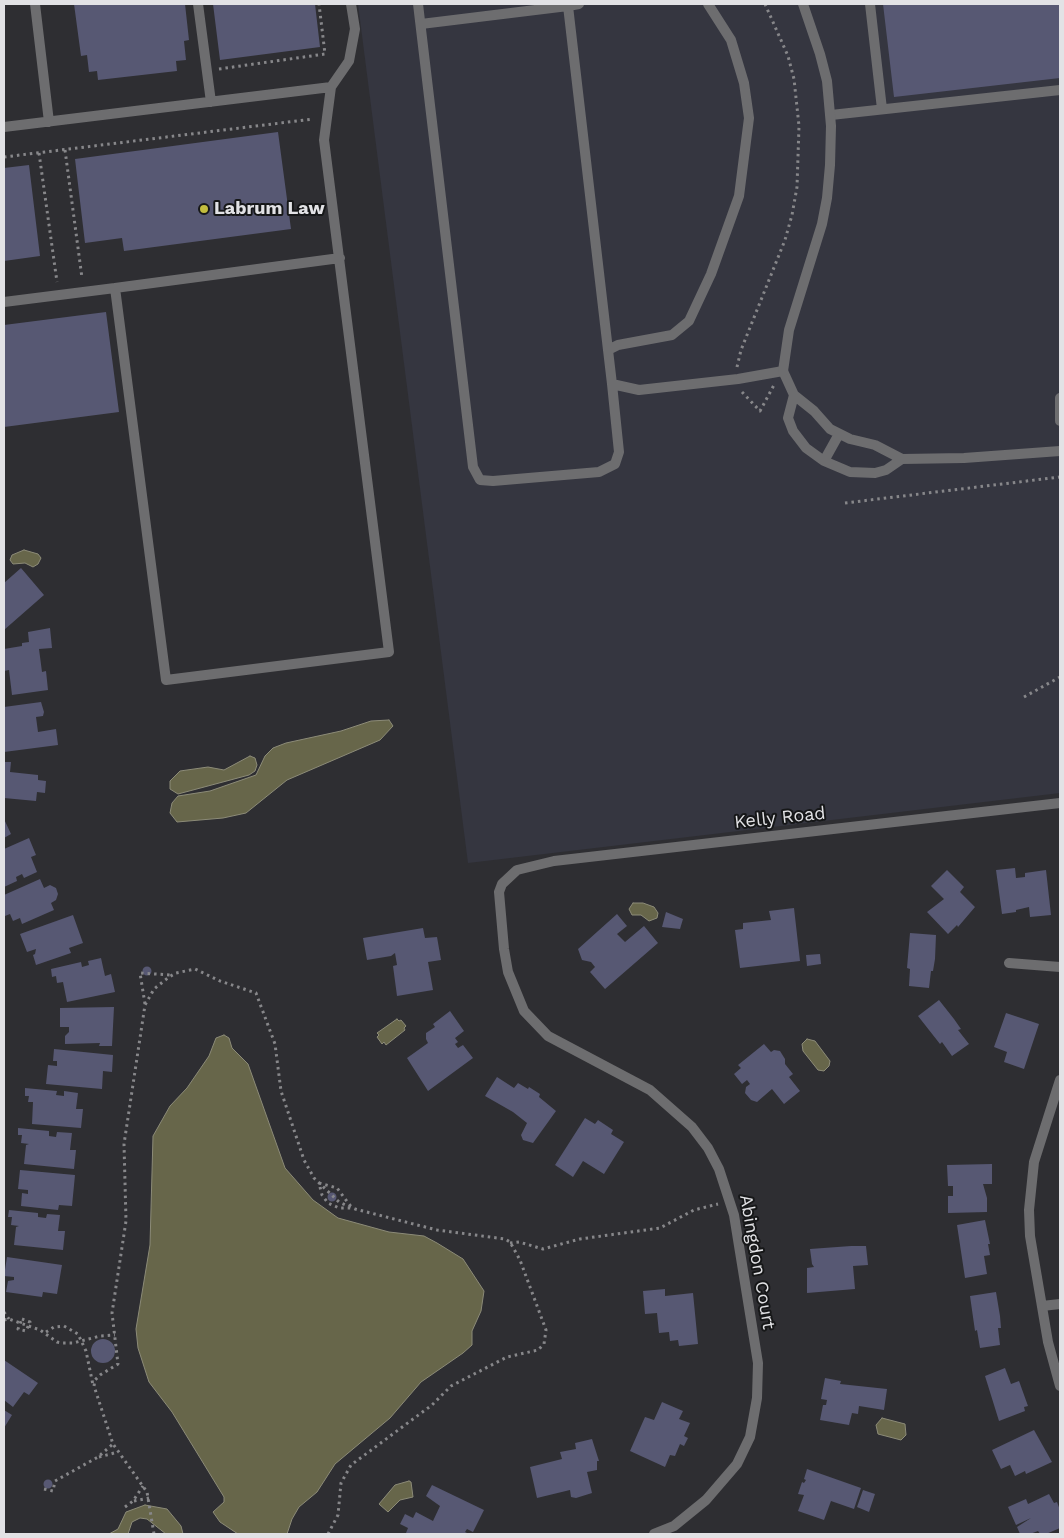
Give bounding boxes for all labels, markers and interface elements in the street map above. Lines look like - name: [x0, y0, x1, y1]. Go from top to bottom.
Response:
- place label: Labrum Law: [214, 198, 325, 220]
- marker: Labrum Law: [198, 203, 210, 215]
- street label: Kelly Road: [733, 802, 827, 834]
- street label: Abingdon Court: [735, 1193, 779, 1331]

